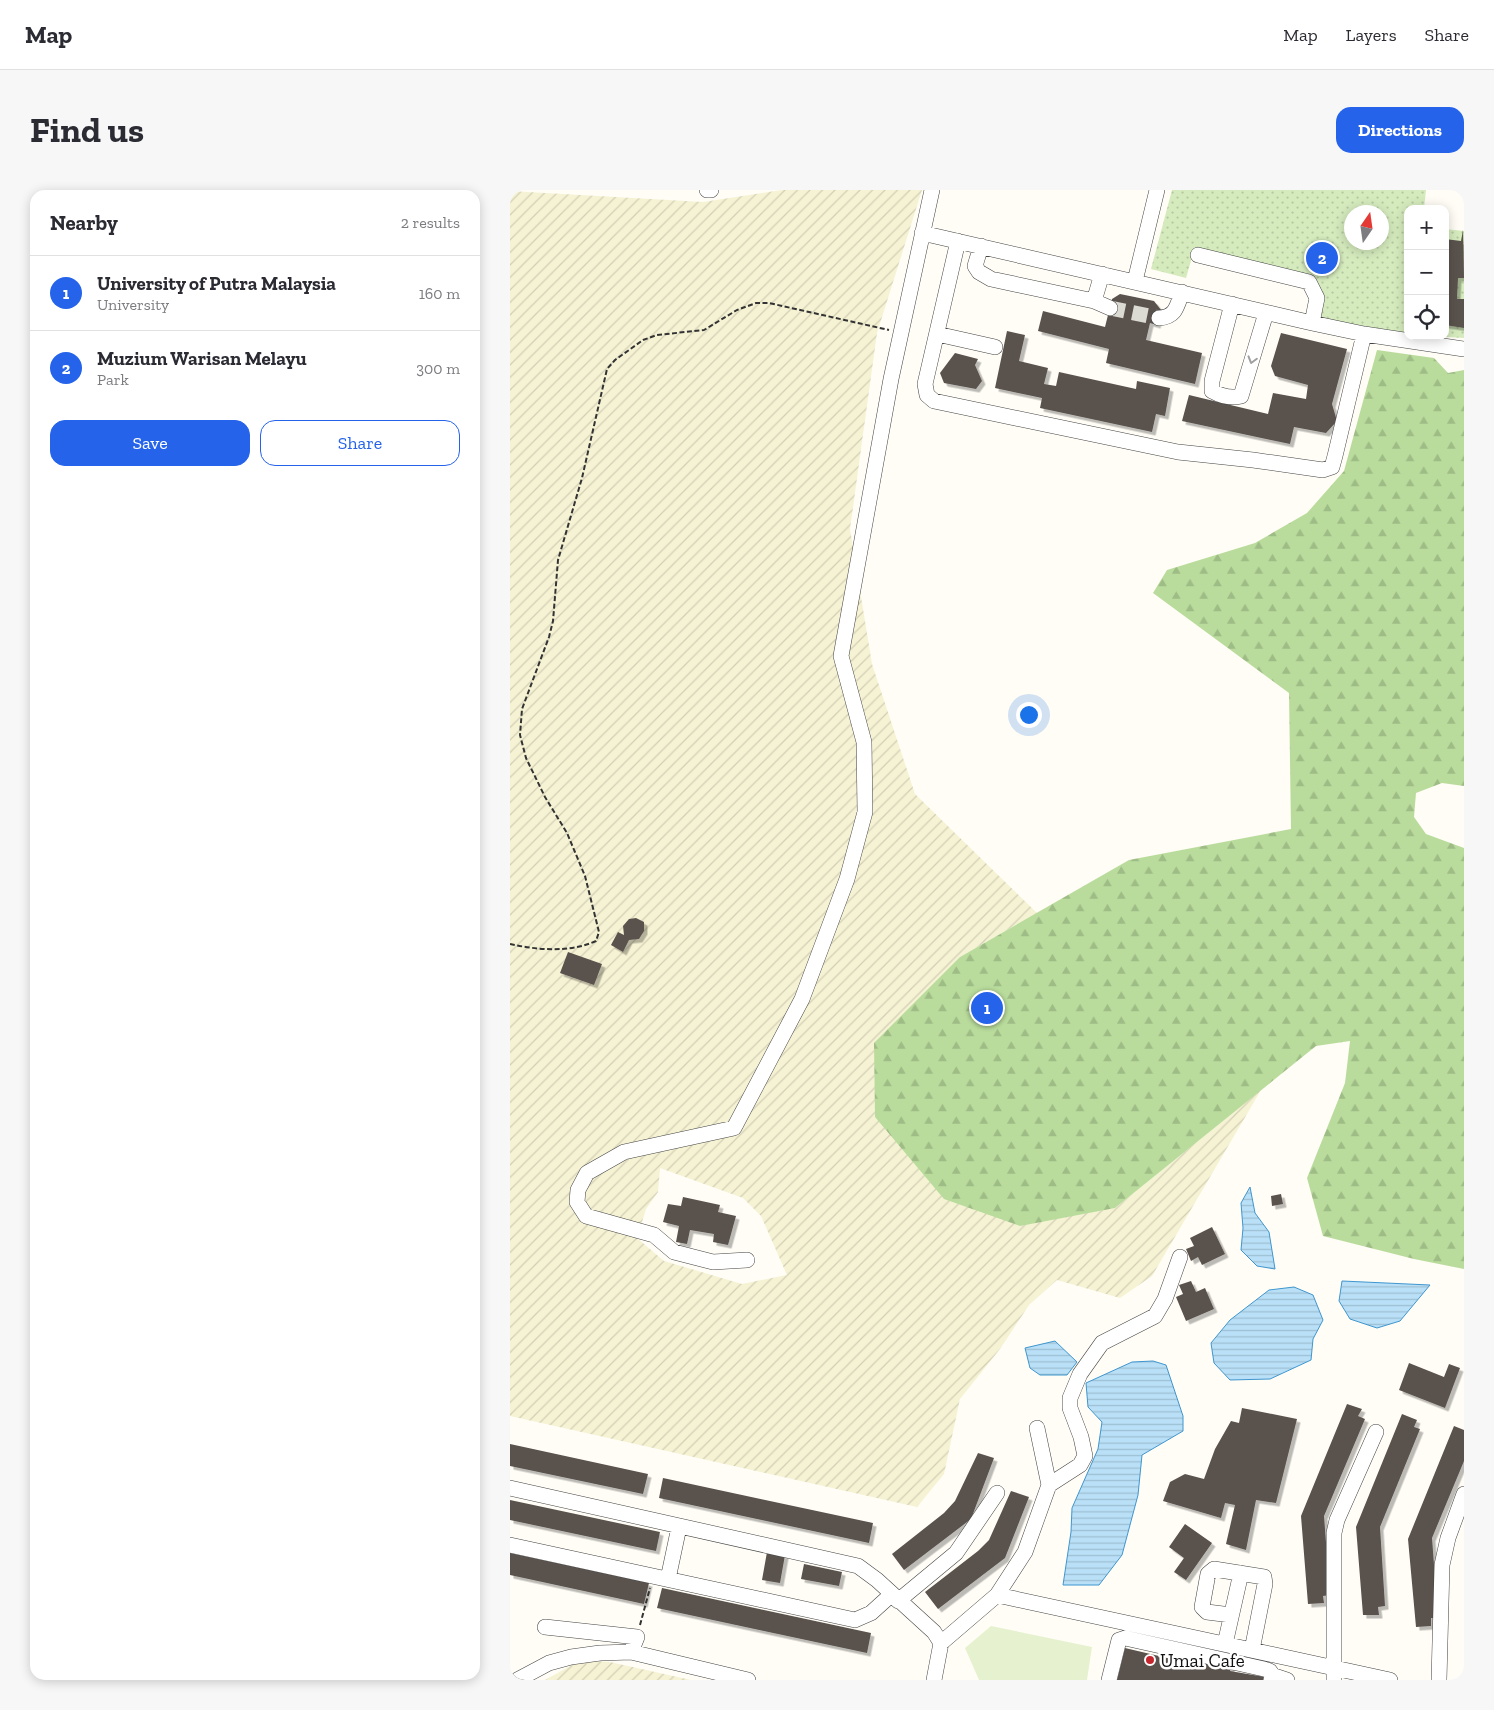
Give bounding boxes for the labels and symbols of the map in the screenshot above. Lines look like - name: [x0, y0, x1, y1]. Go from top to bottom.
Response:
- north arrow: [1344, 205, 1389, 250]
- pin: 2: [1306, 239, 1338, 277]
- one-way arrow: [1248, 355, 1258, 363]
- your location: [1016, 702, 1042, 728]
- pin: 1: [971, 989, 1003, 1027]
- place label: Umai Cafe: [1160, 1649, 1245, 1672]
- marker: Umai Cafe: [1144, 1654, 1156, 1666]

